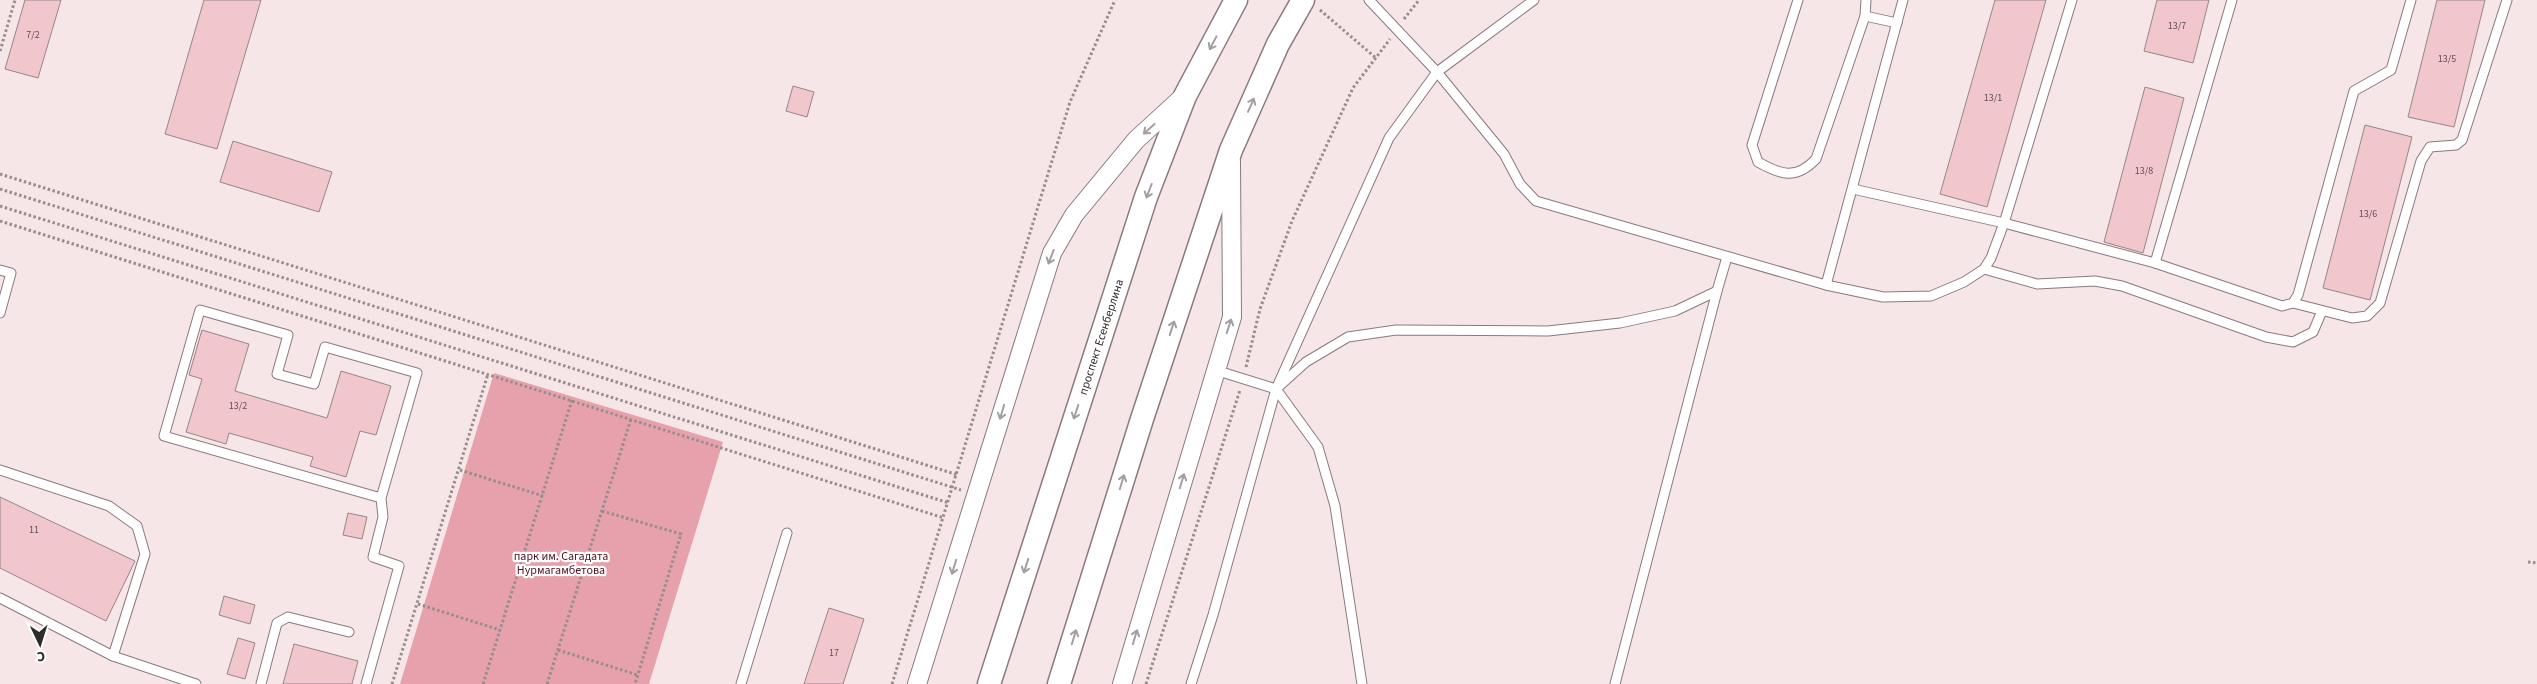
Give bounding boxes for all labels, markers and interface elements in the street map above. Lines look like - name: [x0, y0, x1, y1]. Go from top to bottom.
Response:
- house number: 13/7: [2168, 19, 2186, 33]
- house number: 7/2: [26, 28, 40, 42]
- one-way arrow: [1208, 35, 1217, 50]
- house number: 13/5: [2438, 52, 2456, 66]
- house number: 13/1: [1984, 91, 2002, 105]
- one-way arrow: [1246, 98, 1256, 113]
- one-way arrow: [1142, 123, 1155, 135]
- house number: 13/8: [2135, 164, 2153, 178]
- one-way arrow: [1144, 182, 1153, 198]
- house number: 13/6: [2359, 207, 2377, 221]
- one-way arrow: [1046, 249, 1055, 265]
- street label: проспект Есенберлина: [1075, 277, 1128, 397]
- one-way arrow: [1224, 318, 1234, 334]
- one-way arrow: [1168, 320, 1178, 336]
- house number: 13/2: [229, 399, 247, 413]
- one-way arrow: [1071, 403, 1081, 419]
- one-way arrow: [997, 404, 1007, 420]
- one-way arrow: [1177, 474, 1187, 490]
- one-way arrow: [1118, 475, 1128, 491]
- house number: 11: [29, 523, 39, 537]
- park label: парк им. Сагадата Нурмагамбетова: [514, 548, 608, 579]
- one-way arrow: [1021, 558, 1030, 573]
- one-way arrow: [948, 559, 958, 575]
- north arrow: [15, 619, 65, 669]
- one-way arrow: [1069, 630, 1079, 646]
- one-way arrow: [1131, 630, 1141, 646]
- text: С: [36, 646, 46, 666]
- house number: 17: [829, 646, 839, 660]

